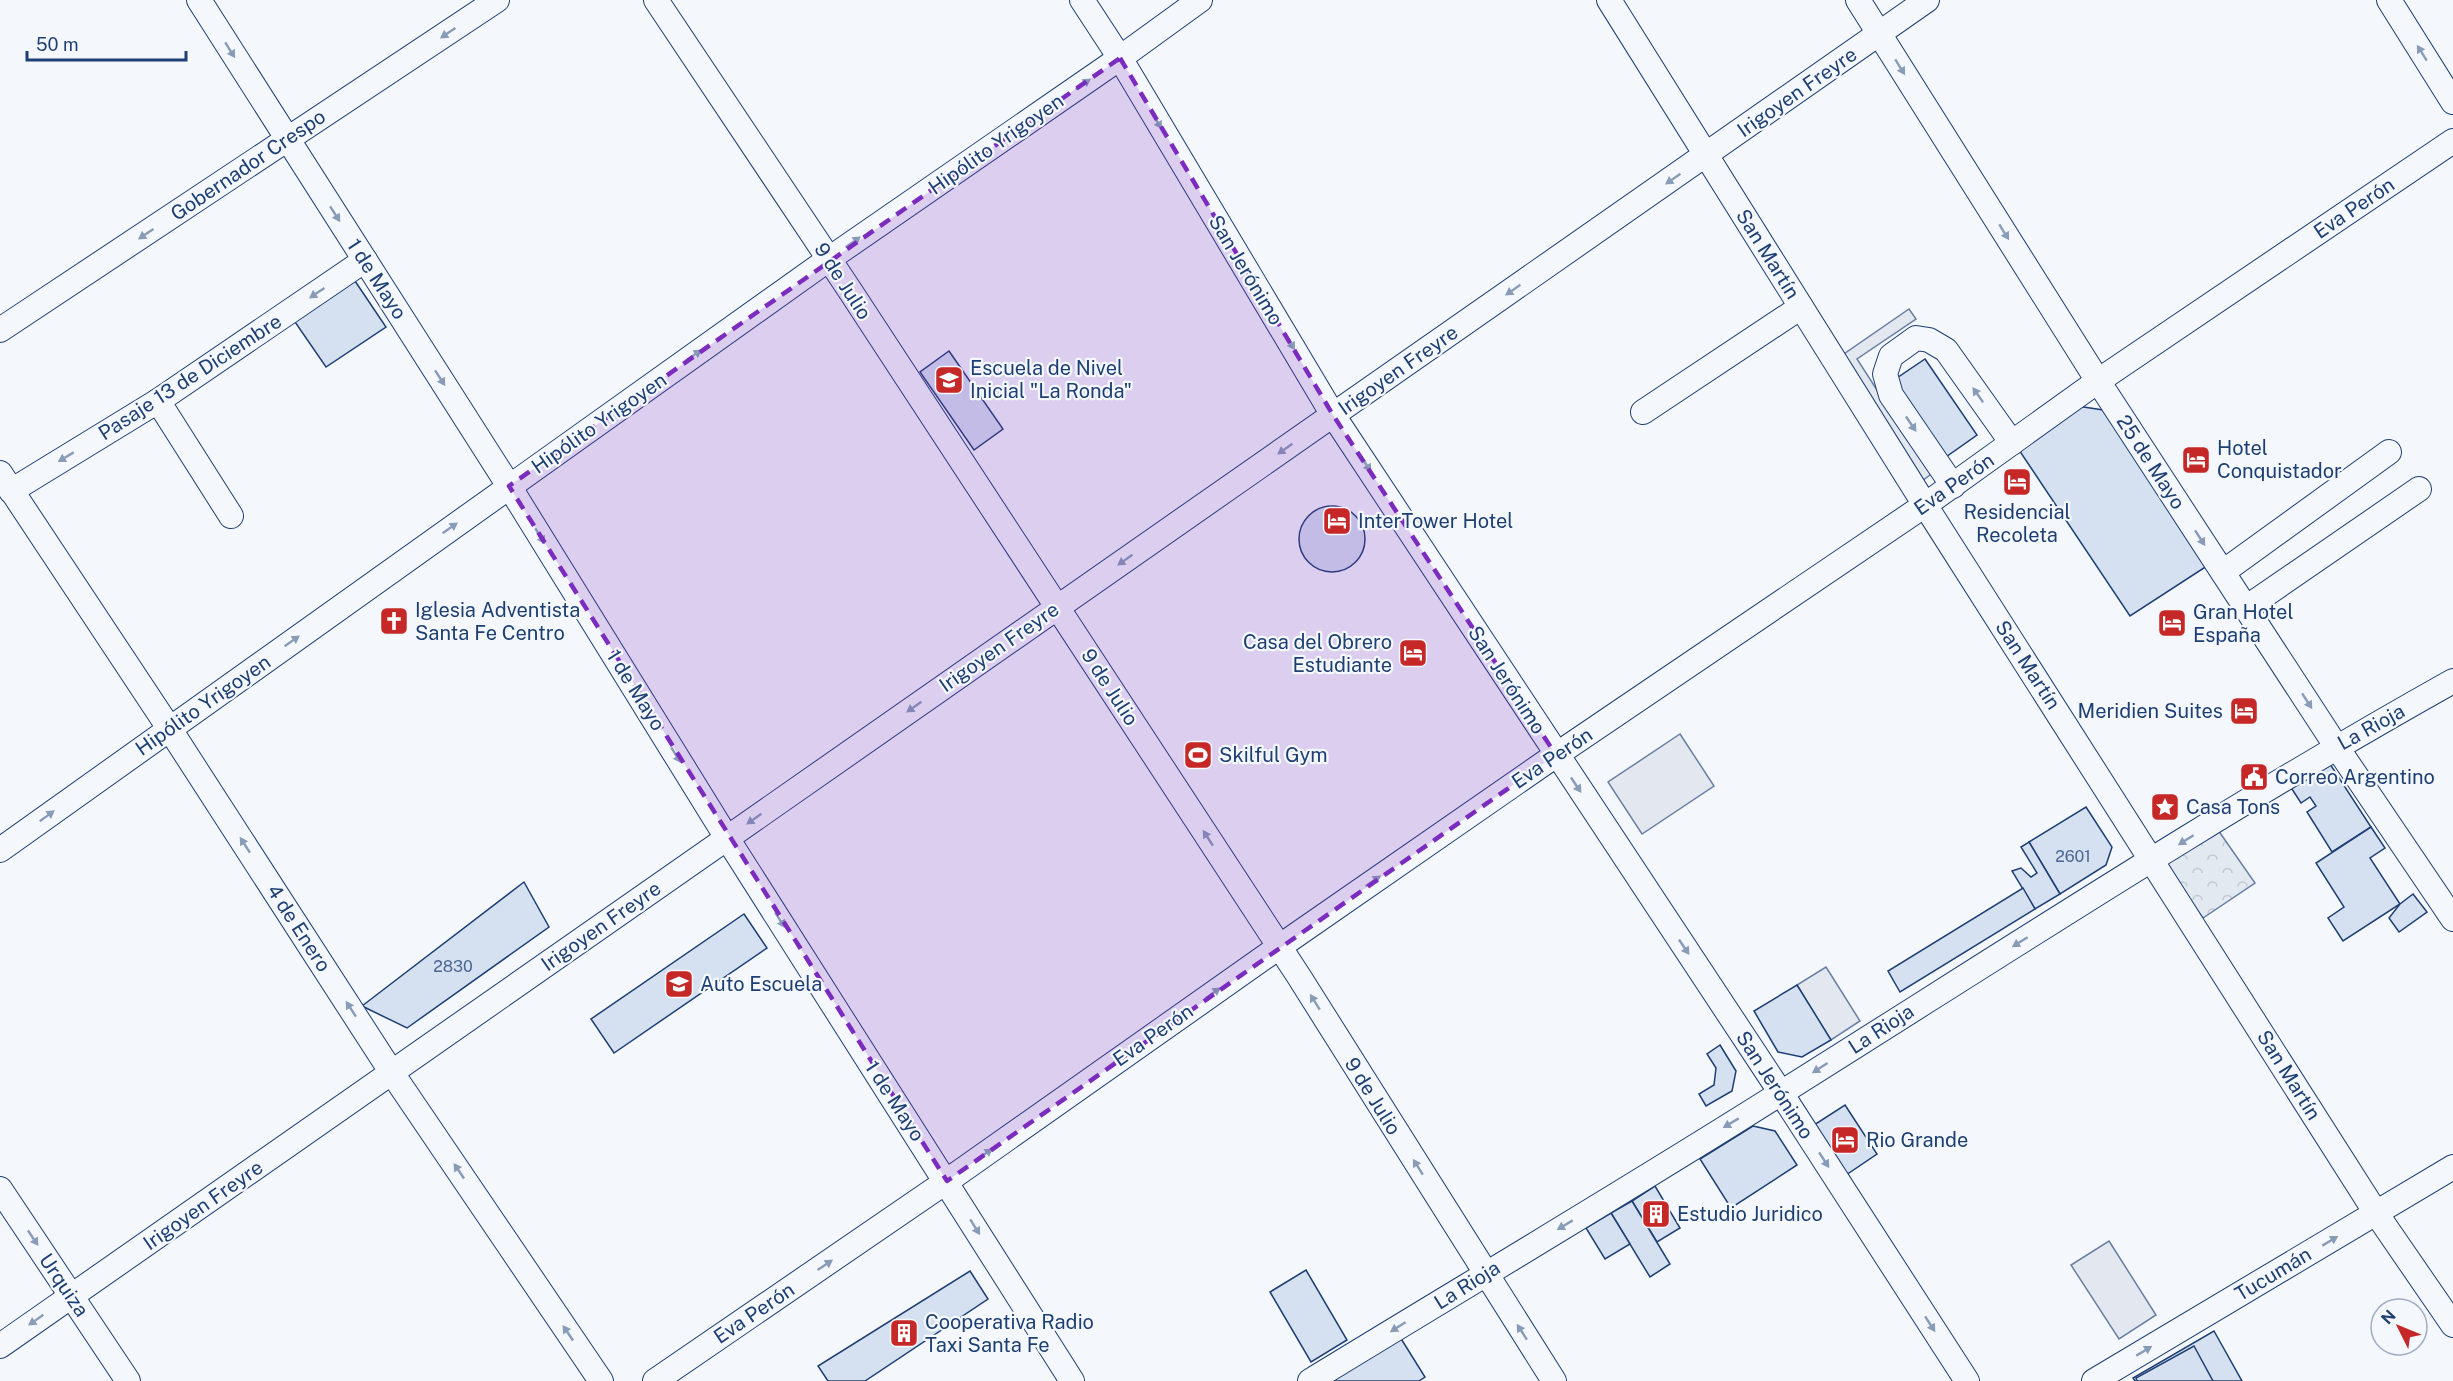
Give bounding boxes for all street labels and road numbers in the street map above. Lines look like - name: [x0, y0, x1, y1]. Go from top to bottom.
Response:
- street label: Irigoyen Freyre: [1733, 42, 1861, 142]
- street label: Hipólito Yrigoyen: [924, 88, 1068, 200]
- street label: Gobernador Crespo: [166, 104, 330, 226]
- street label: Eva Perón: [2309, 172, 2399, 244]
- street label: San Martín: [1731, 205, 1805, 303]
- street label: San Jerónimo: [1204, 211, 1288, 329]
- street label: 1 de Mayo: [342, 234, 412, 324]
- street label: 9 de Julio: [809, 238, 877, 324]
- street label: Pasaje 13 de Diciembre: [94, 309, 286, 445]
- street label: Irigoyen Freyre: [1334, 320, 1462, 420]
- street label: Hipólito Yrigoyen: [527, 367, 671, 479]
- street label: 25 de Mayo: [2112, 410, 2190, 514]
- street label: Eva Perón: [1909, 448, 1999, 520]
- street label: Irigoyen Freyre: [935, 597, 1063, 697]
- street label: San Martín: [1990, 616, 2066, 714]
- street label: San Jerónimo: [1463, 621, 1551, 739]
- street label: 9 de Julio: [1076, 644, 1144, 730]
- street label: 1 de Mayo: [602, 645, 670, 735]
- street label: Hipólito Yrigoyen: [131, 649, 275, 761]
- street label: La Rioja: [2333, 699, 2409, 755]
- street label: Eva Perón: [1507, 722, 1597, 794]
- street label: Irigoyen Freyre: [537, 876, 665, 976]
- street label: 4 de Enero: [262, 880, 336, 976]
- street label: Eva Perón: [1108, 999, 1198, 1071]
- street label: La Rioja: [1844, 999, 1918, 1059]
- street label: San Jerónimo: [1731, 1026, 1819, 1144]
- street label: San Martín: [2252, 1026, 2326, 1124]
- street label: 9 de Julio: [1340, 1053, 1406, 1139]
- street label: 1 de Mayo: [860, 1056, 930, 1146]
- street label: Irigoyen Freyre: [139, 1155, 267, 1255]
- street label: Tucumán: [2230, 1242, 2316, 1306]
- street label: Urquiza: [34, 1249, 94, 1321]
- street label: La Rioja: [1430, 1255, 1504, 1315]
- street label: Eva Perón: [709, 1277, 799, 1349]

